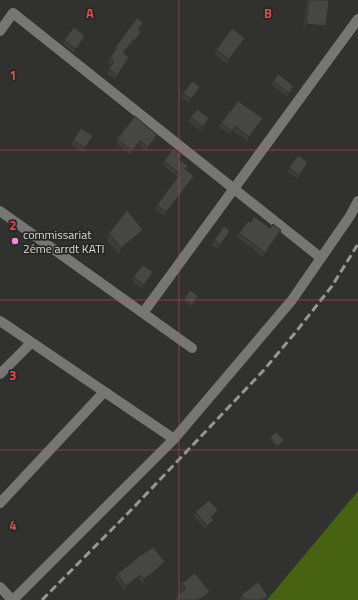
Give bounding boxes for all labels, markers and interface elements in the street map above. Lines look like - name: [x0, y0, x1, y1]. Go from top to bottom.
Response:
- text: A: [86, 3, 94, 23]
- text: B: [264, 3, 272, 23]
- text: 1: [9, 65, 17, 85]
- text: 2: [9, 215, 17, 235]
- place label: commissariat 2éme arrdt KATI: [23, 225, 105, 258]
- marker: commissariat 2éme arrdt KATI: [10, 236, 20, 246]
- text: 3: [9, 365, 17, 385]
- text: 4: [9, 515, 17, 535]

